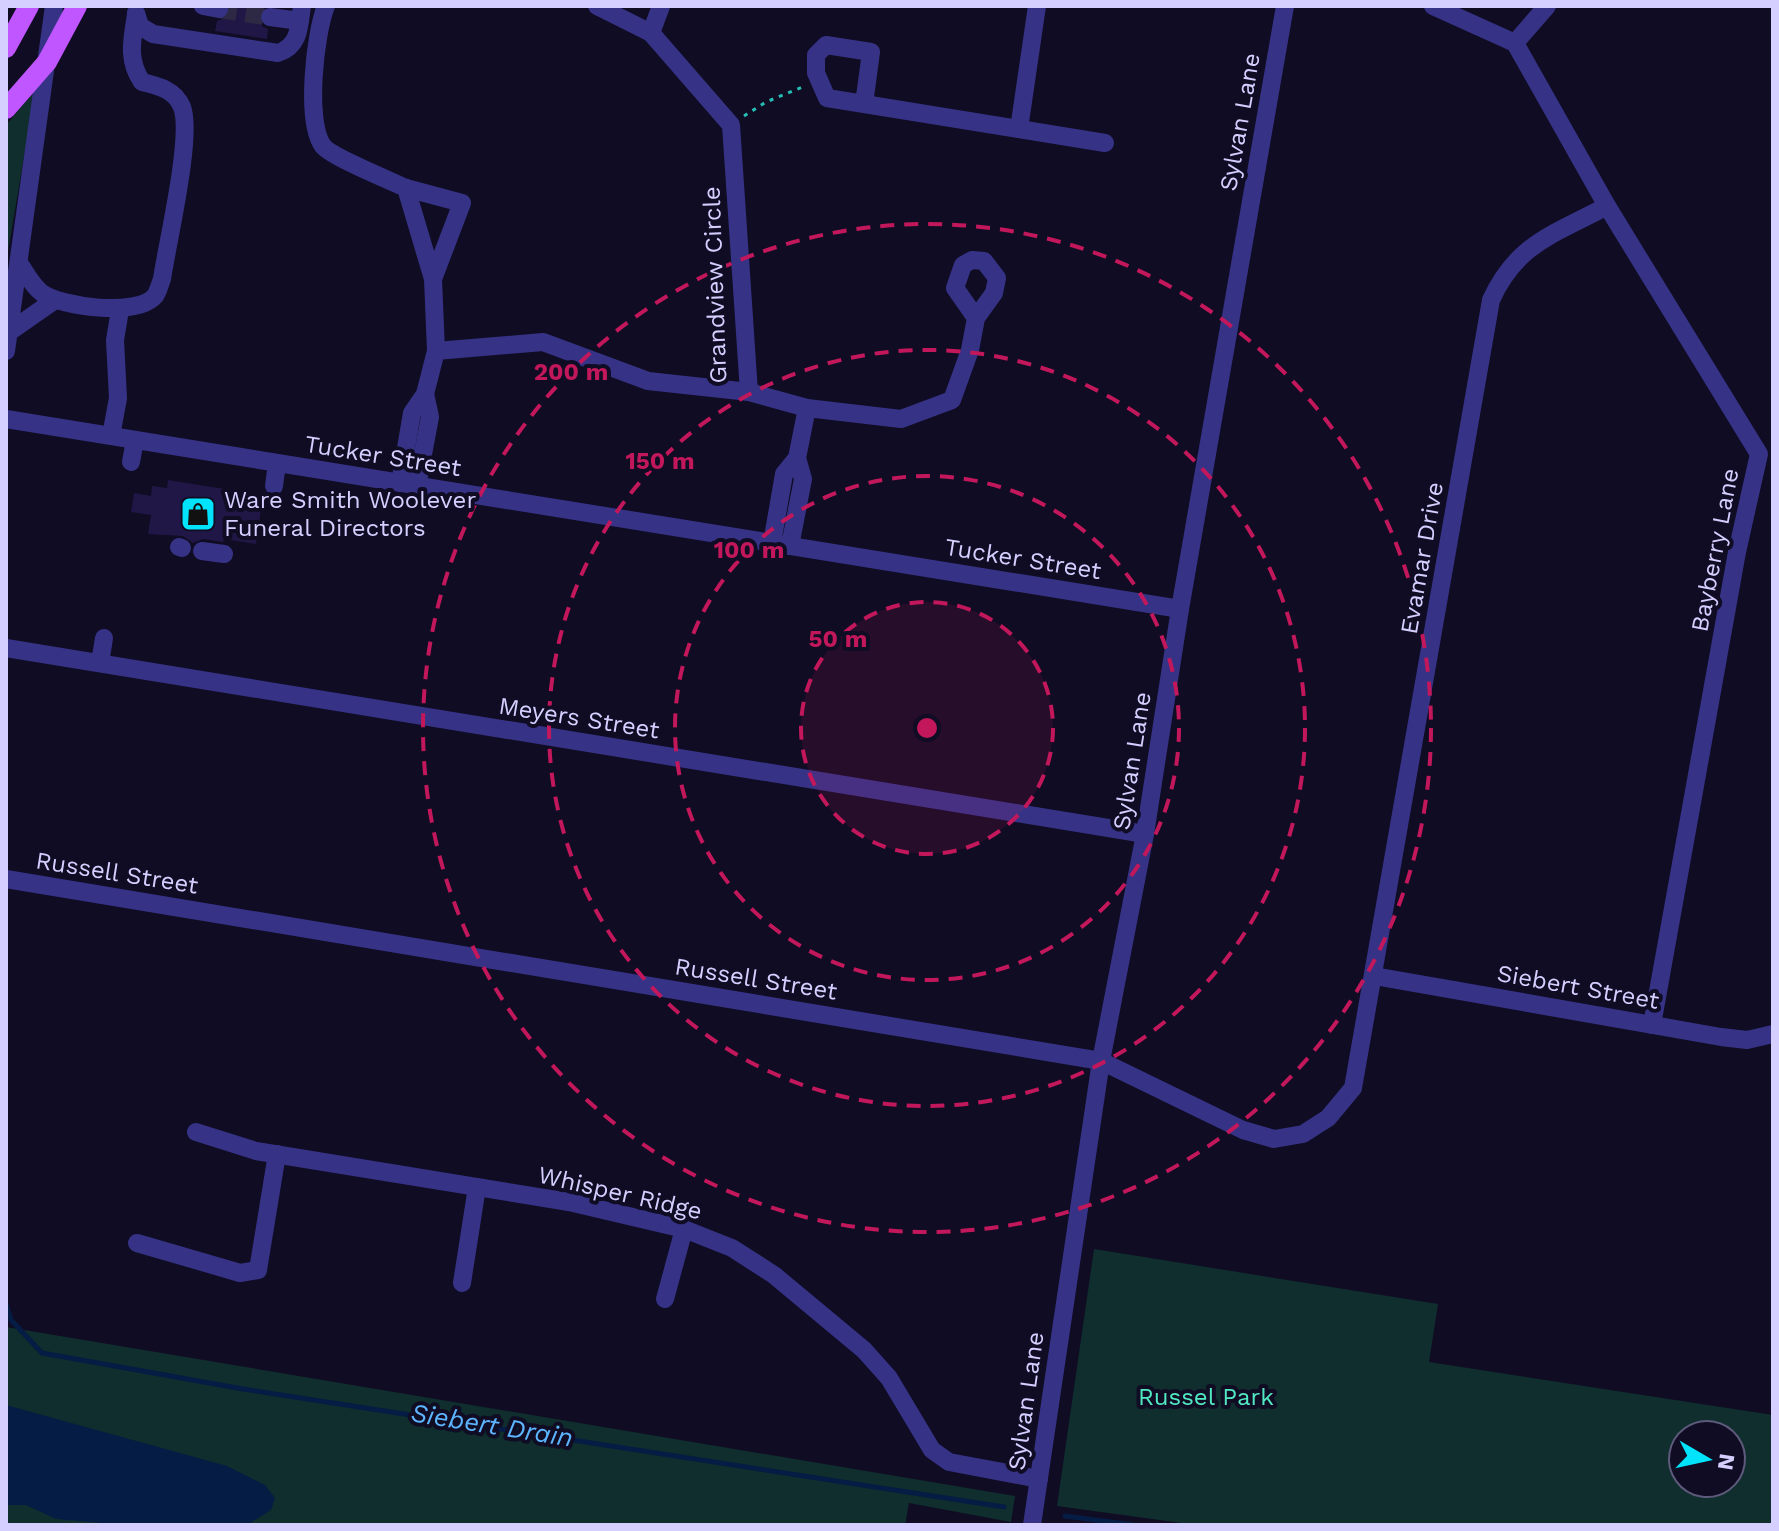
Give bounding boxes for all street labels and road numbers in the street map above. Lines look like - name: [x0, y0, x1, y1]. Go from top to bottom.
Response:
- street label: Sylvan Lane: [1214, 51, 1266, 193]
- street label: Grandview Circle: [698, 186, 732, 384]
- street label: Tucker Street: [303, 430, 463, 482]
- street label: Bayberry Lane: [1685, 466, 1745, 634]
- street label: Evamar Drive: [1395, 480, 1449, 636]
- street label: Tucker Street: [943, 533, 1103, 585]
- street label: Sylvan Lane: [1107, 690, 1157, 832]
- street label: Meyers Street: [497, 691, 661, 745]
- street label: Russell Street: [34, 846, 200, 900]
- street label: Russell Street: [673, 952, 839, 1006]
- street label: Siebert Street: [1495, 959, 1661, 1015]
- street label: Whisper Ridge: [535, 1161, 705, 1225]
- street label: Sylvan Lane: [1002, 1330, 1050, 1472]

